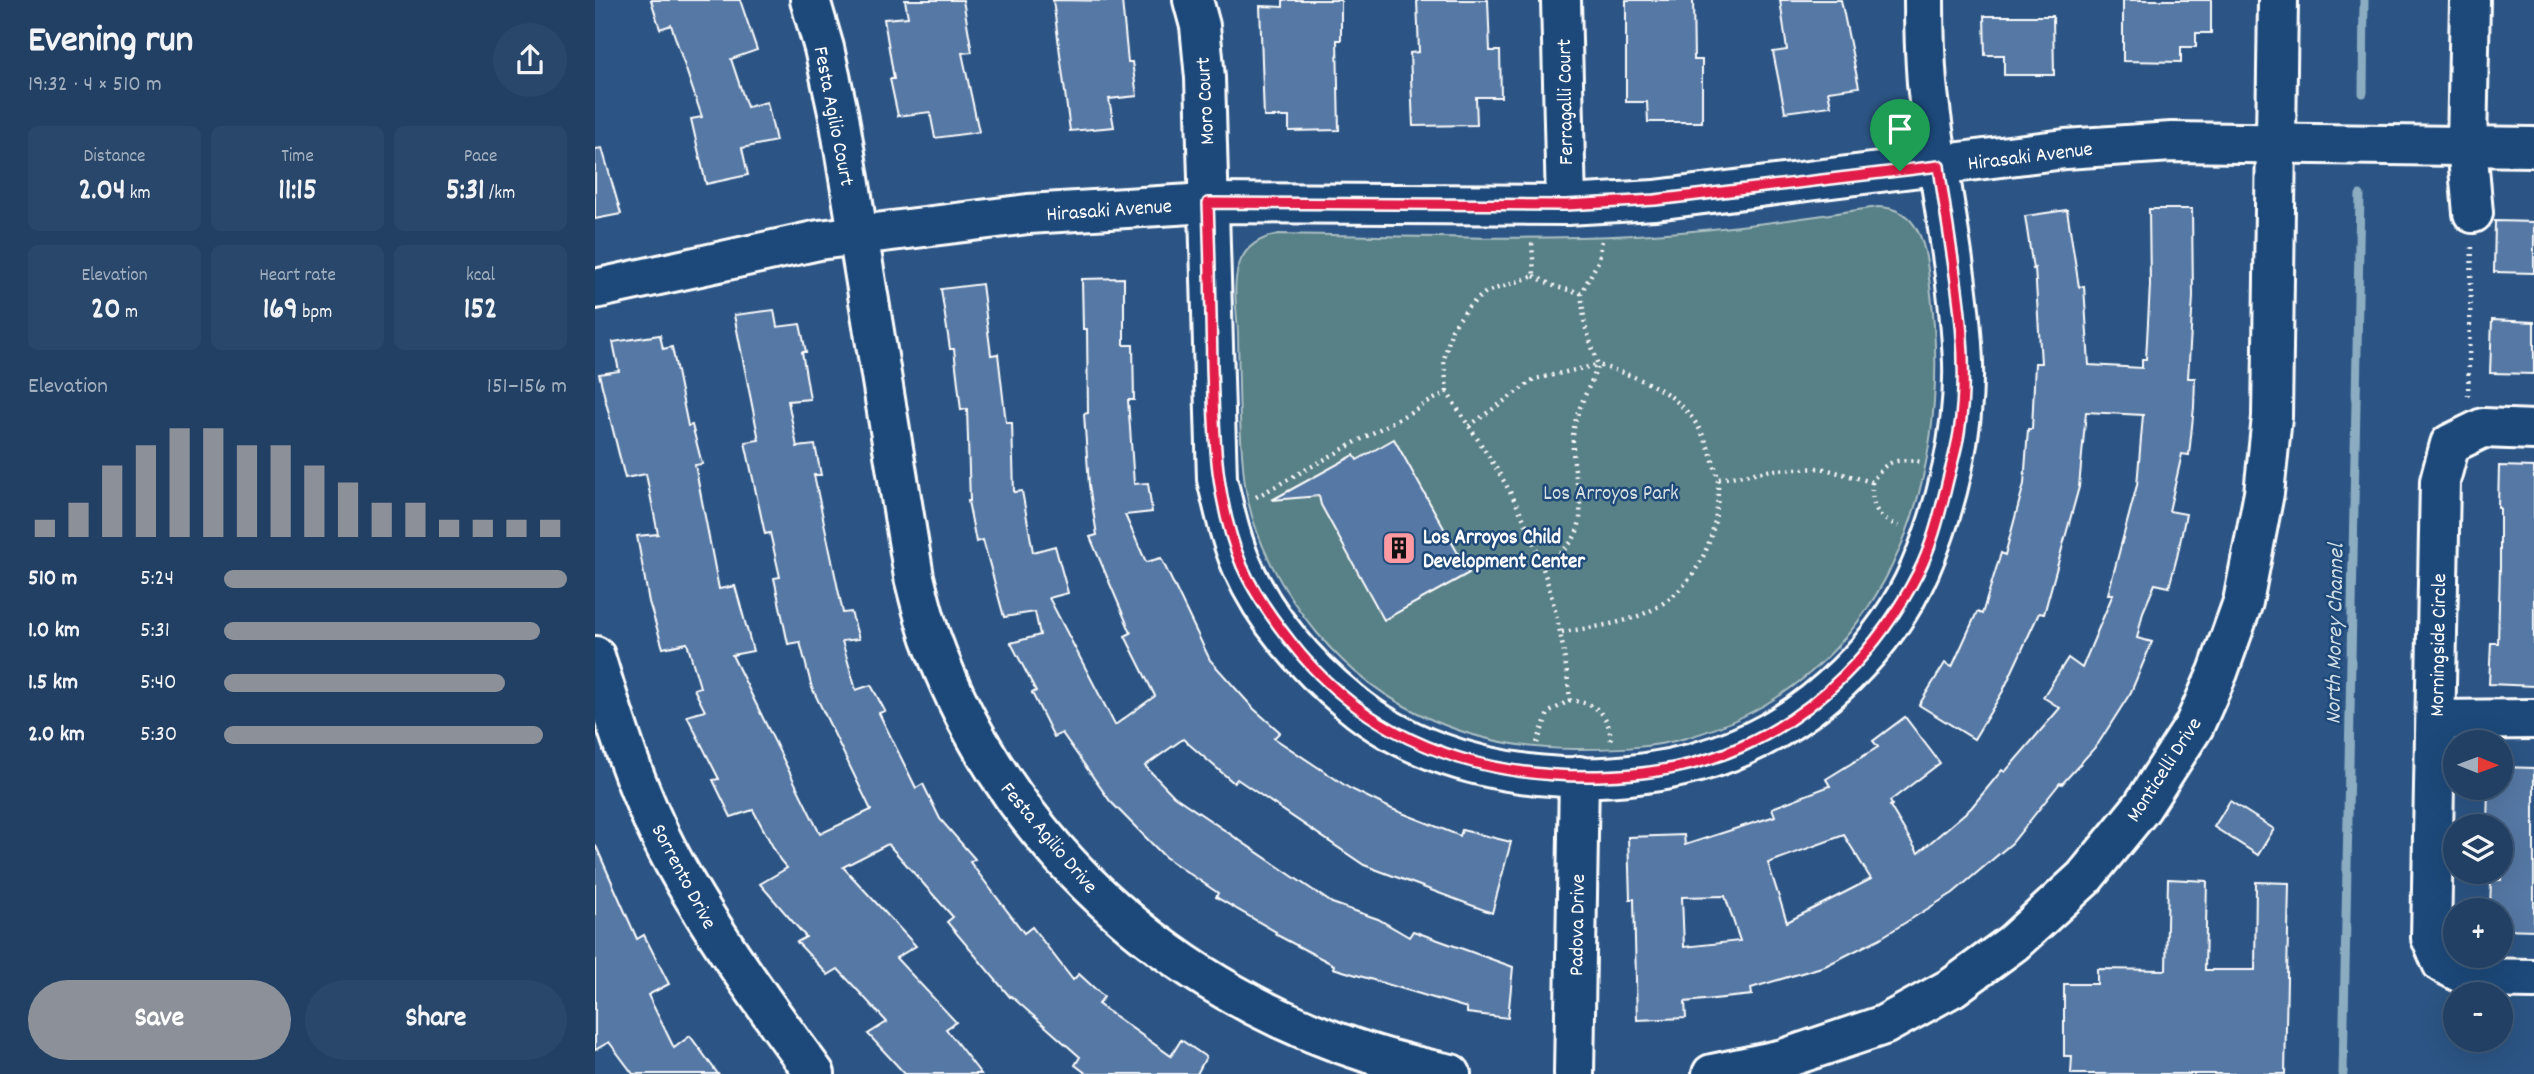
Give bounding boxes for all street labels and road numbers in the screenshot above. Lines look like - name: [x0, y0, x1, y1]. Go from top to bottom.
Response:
- street label: Ferragalli Court: [1551, 38, 1583, 165]
- street label: Festa Agilio Court: [804, 44, 860, 189]
- street label: Moro Court: [1190, 56, 1224, 146]
- street label: Hirasaki Avenue: [1966, 135, 2095, 181]
- street label: Hirasaki Avenue: [1045, 193, 1173, 231]
- street label: Morningside Circle: [2424, 573, 2456, 717]
- street label: Monticelli Drive: [2120, 712, 2211, 829]
- street label: Festa Agilio Drive: [992, 776, 1103, 901]
- street label: Sorrento Drive: [642, 819, 723, 935]
- street label: Padova Drive: [1563, 874, 1595, 977]

